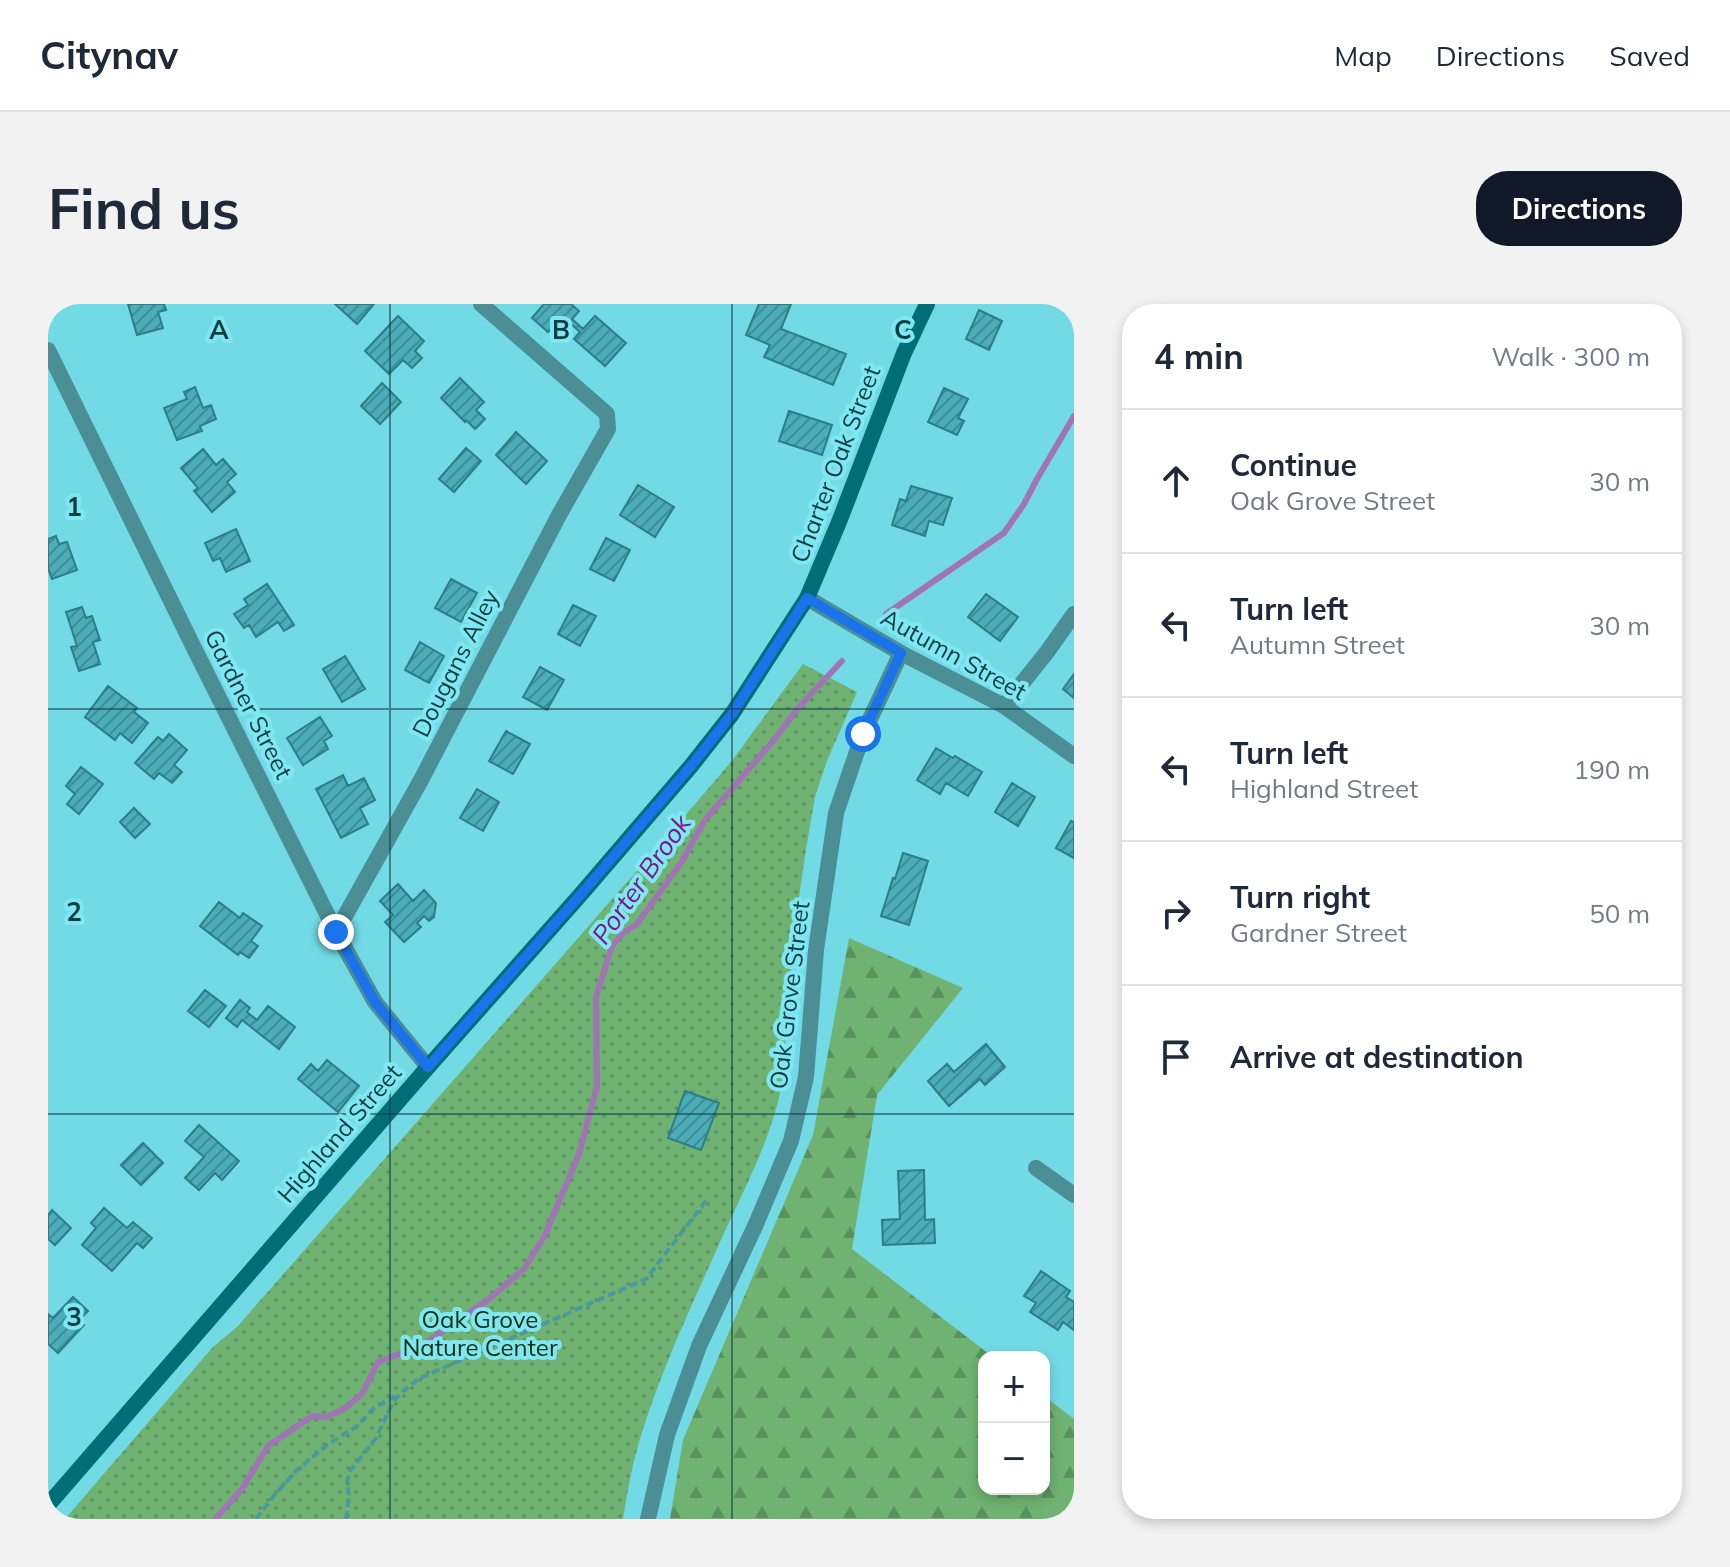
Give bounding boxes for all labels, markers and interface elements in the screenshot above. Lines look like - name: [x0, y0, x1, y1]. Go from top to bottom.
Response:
- text: Citynav: [40, 31, 178, 79]
- text: Map: [1334, 38, 1392, 73]
- text: Directions: [1436, 38, 1565, 73]
- text: Saved: [1609, 38, 1690, 73]
- button: Directions: [1476, 171, 1682, 246]
- text: Find us: [48, 173, 240, 243]
- text: A: [209, 313, 229, 346]
- text: B: [552, 313, 570, 346]
- text: C: [894, 313, 912, 346]
- text: 4 min: [1154, 335, 1244, 378]
- text: Walk · 300 m: [1491, 340, 1650, 373]
- street label: Charter Oak Street: [784, 361, 886, 567]
- text: Continue: [1230, 446, 1357, 484]
- icon: ahead: [1154, 459, 1198, 503]
- text: 30 m: [1589, 465, 1650, 498]
- text: Oak Grove Street: [1230, 484, 1435, 517]
- text: 1: [66, 490, 82, 523]
- street label: Dougans Alley: [405, 584, 505, 742]
- text: Turn left: [1230, 590, 1348, 628]
- street label: Autumn Street: [876, 602, 1032, 706]
- icon: left: [1154, 603, 1198, 647]
- text: 30 m: [1589, 609, 1650, 642]
- street label: Gardner Street: [199, 624, 299, 784]
- text: Autumn Street: [1230, 628, 1405, 661]
- route start: [845, 716, 881, 752]
- text: Turn left: [1230, 734, 1348, 772]
- icon: left: [1154, 747, 1198, 791]
- text: 190 m: [1574, 753, 1650, 786]
- text: Highland Street: [1230, 772, 1418, 805]
- water label: Porter Brook: [584, 807, 698, 950]
- text: Turn right: [1230, 878, 1370, 916]
- icon: right: [1154, 891, 1198, 935]
- text: 2: [66, 895, 82, 928]
- text: 50 m: [1589, 897, 1650, 930]
- street label: Oak Grove Street: [763, 899, 815, 1091]
- route end: [318, 914, 354, 950]
- text: Gardner Street: [1230, 916, 1407, 949]
- icon: arrive: [1154, 1035, 1198, 1079]
- text: Arrive at destination: [1230, 1038, 1524, 1076]
- street label: Highland Street: [271, 1058, 407, 1208]
- text: 3: [66, 1300, 82, 1333]
- park label: Oak Grove Nature Center: [402, 1304, 558, 1362]
- map controls: [978, 1351, 1050, 1495]
- button: +: [978, 1351, 1050, 1423]
- button: −: [978, 1423, 1050, 1495]

